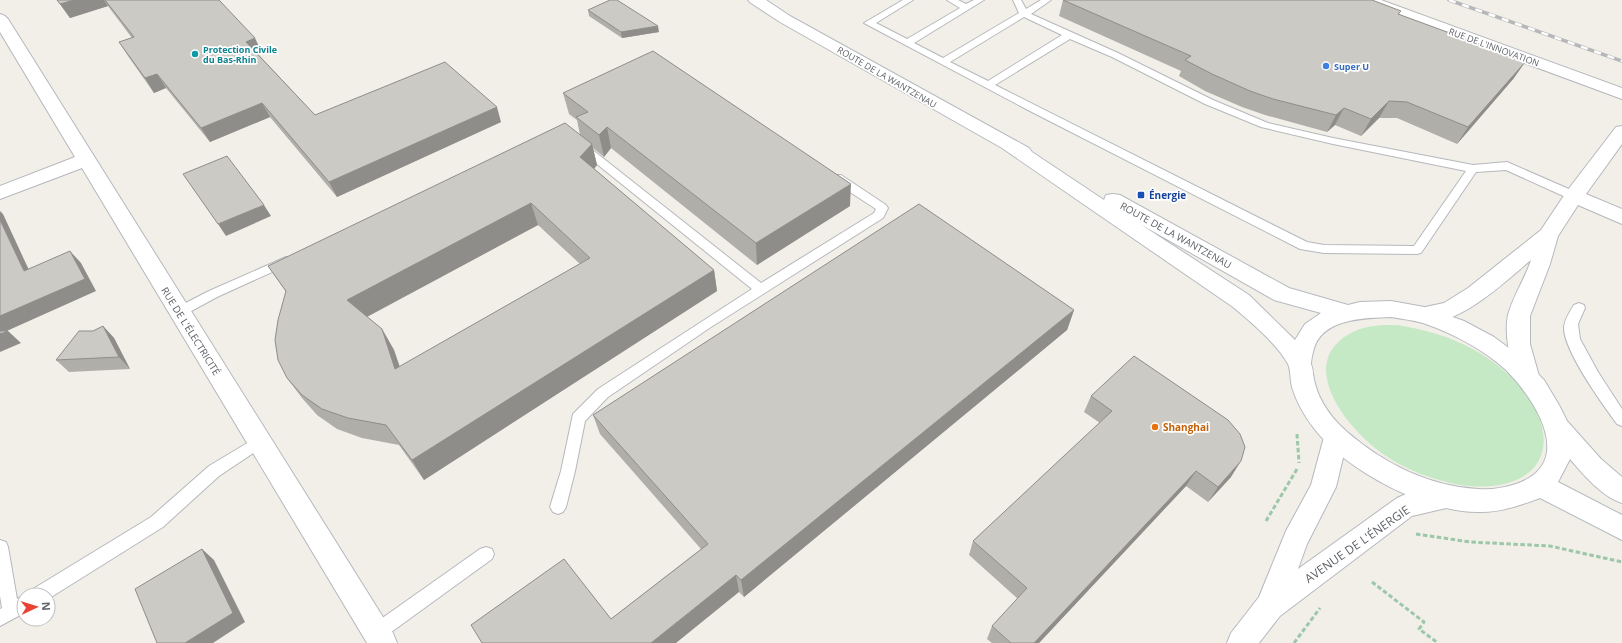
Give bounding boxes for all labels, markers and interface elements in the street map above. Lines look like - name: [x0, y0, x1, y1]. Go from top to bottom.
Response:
- street label: RUE DE L'INNOVATION: [1447, 25, 1541, 69]
- place label: Protection Civile du Bas-Rhin: [203, 43, 277, 66]
- street label: ROUTE DE LA WANTZENAU: [835, 43, 939, 111]
- marker: Protection Civile du Bas-Rhin: [190, 49, 200, 59]
- place label: Super U: [1334, 60, 1369, 73]
- marker: Super U: [1321, 61, 1331, 71]
- place label: Énergie: [1149, 188, 1186, 202]
- marker: Énergie: [1136, 190, 1146, 200]
- street label: ROUTE DE LA WANTZENAU: [1118, 198, 1234, 272]
- street label: RUE DE L'ÉLECTRICITÉ: [158, 284, 224, 378]
- place label: Shanghai: [1163, 420, 1209, 434]
- marker: Shanghai: [1150, 422, 1160, 432]
- street label: AVENUE DE L'ÉNERGIE: [1301, 501, 1413, 587]
- north arrow: [16, 587, 56, 627]
- text: N: [39, 601, 54, 611]

